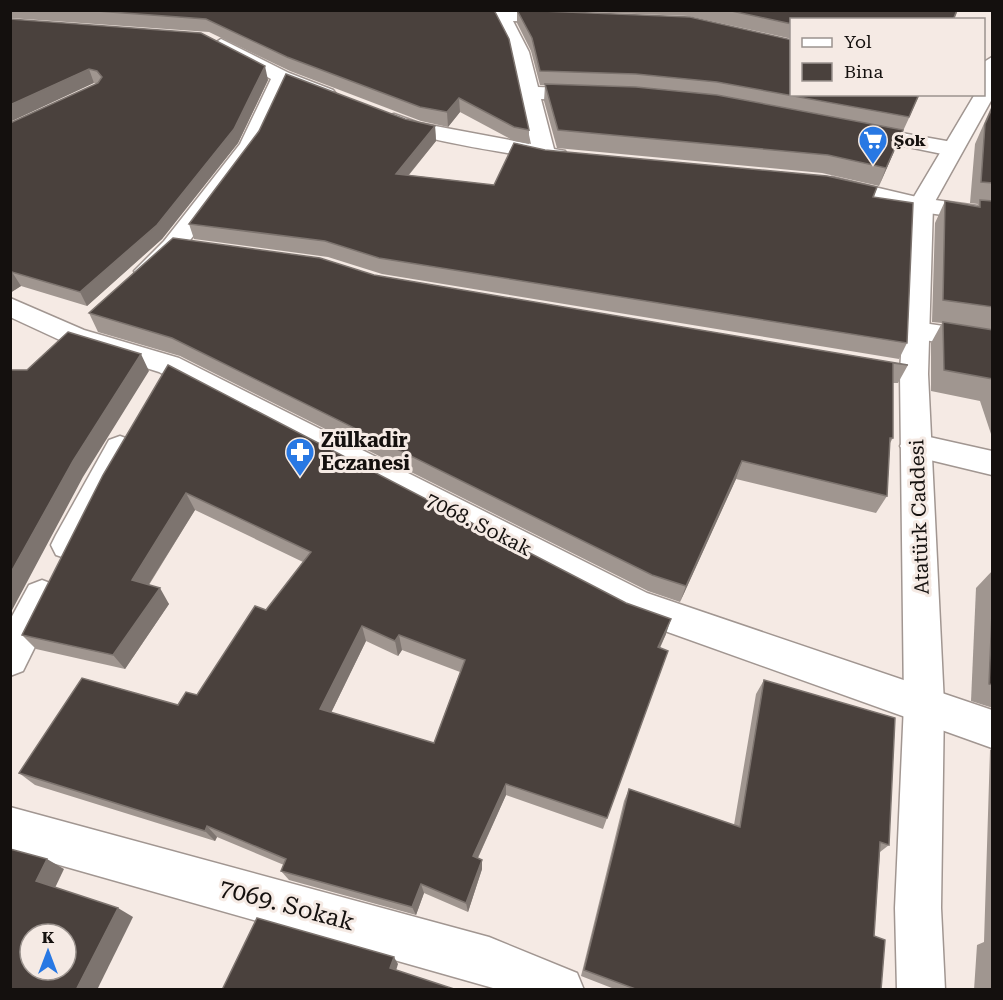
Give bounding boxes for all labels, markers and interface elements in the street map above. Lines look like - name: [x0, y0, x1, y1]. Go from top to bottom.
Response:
- legend: [790, 18, 985, 96]
- text: Yol: [844, 31, 872, 52]
- text: Bina: [844, 61, 883, 82]
- supermarket icon: Şok: [857, 124, 889, 166]
- place label: Şok: [894, 131, 926, 150]
- place label: Zülkadir Eczanesi: [321, 428, 410, 475]
- pharmacy icon: Zülkadir Eczanesi: [284, 436, 316, 478]
- street label: Atatürk Caddesi: [904, 439, 934, 595]
- street label: 7068. Sokak: [422, 487, 536, 561]
- street label: 7069. Sokak: [216, 874, 358, 936]
- north arrow: [18, 922, 78, 982]
- text: K: [42, 928, 55, 947]

